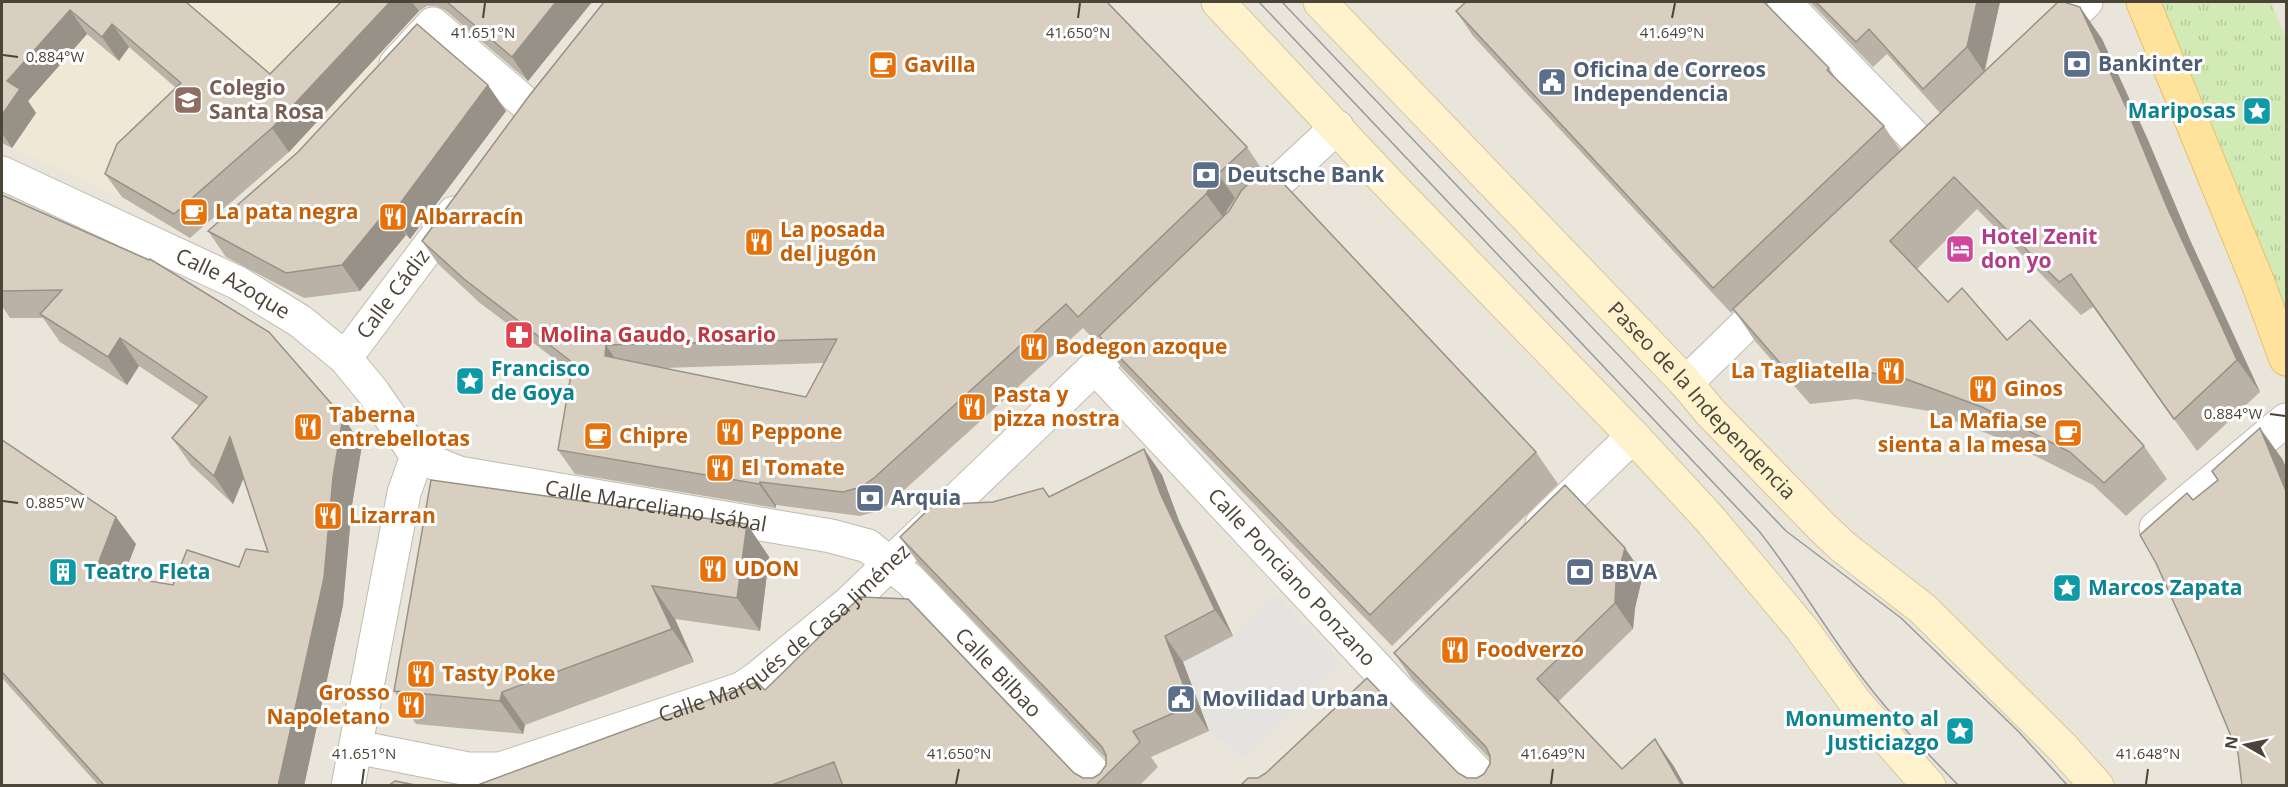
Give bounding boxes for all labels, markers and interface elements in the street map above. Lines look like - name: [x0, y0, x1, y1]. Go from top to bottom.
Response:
- text: 41.651°N: [451, 22, 515, 42]
- text: 41.650°N: [1046, 22, 1110, 42]
- text: 41.649°N: [1640, 22, 1704, 42]
- text: 0.884°W: [26, 46, 84, 66]
- bank icon: Bankinter: [2061, 48, 2093, 80]
- cafe icon: Gavilla: [867, 49, 899, 81]
- place label: Bankinter: [2098, 49, 2203, 77]
- place label: Gavilla: [904, 50, 976, 78]
- place label: Oficina de Correos Independencia: [1573, 55, 1766, 107]
- public building icon: Oficina de Correos Independencia: [1536, 66, 1568, 98]
- place label: Colegio Santa Rosa: [209, 73, 324, 125]
- school or university icon: Colegio Santa Rosa: [172, 84, 204, 116]
- place icon: Mariposas: [2241, 95, 2273, 127]
- place label: Mariposas: [2128, 96, 2236, 124]
- bank icon: Deutsche Bank: [1190, 159, 1222, 191]
- place label: Deutsche Bank: [1227, 160, 1385, 188]
- cafe icon: La pata negra: [178, 196, 210, 228]
- place label: La pata negra: [215, 197, 359, 225]
- restaurant icon: Albarracín: [377, 201, 409, 233]
- place label: Albarracín: [414, 202, 524, 230]
- place label: La posada del jugón: [780, 215, 885, 267]
- place label: Hotel Zenit don yo: [1981, 222, 2097, 274]
- restaurant icon: La posada del jugón: [743, 226, 775, 258]
- hotel icon: Hotel Zenit don yo: [1944, 233, 1976, 265]
- street label: Calle Azoque: [171, 241, 296, 325]
- street label: Calle Cádiz: [349, 243, 435, 344]
- street label: Paseo de la Independencia: [1602, 295, 1803, 505]
- pharmacy icon: Molina Gaudo, Rosario: [503, 319, 535, 351]
- place label: Molina Gaudo, Rosario: [540, 320, 776, 348]
- restaurant icon: Bodegon azoque: [1018, 331, 1050, 363]
- place label: Bodegon azoque: [1055, 332, 1227, 360]
- place label: Francisco de Goya: [491, 354, 590, 406]
- restaurant icon: La Tagliatella: [1875, 355, 1907, 387]
- place label: La Tagliatella: [1731, 356, 1870, 384]
- place icon: Francisco de Goya: [454, 365, 486, 397]
- restaurant icon: Ginos: [1967, 373, 1999, 405]
- place label: Ginos: [2004, 374, 2063, 402]
- place label: Pasta y pizza nostra: [993, 380, 1120, 432]
- restaurant icon: Pasta y pizza nostra: [956, 391, 988, 423]
- place label: Taberna entrebellotas: [329, 400, 470, 452]
- text: 0.884°W: [2204, 403, 2262, 423]
- place label: La Mafia se sienta a la mesa: [1878, 406, 2047, 458]
- restaurant icon: Taberna entrebellotas: [292, 411, 324, 443]
- restaurant icon: Peppone: [714, 416, 746, 448]
- place label: Peppone: [751, 417, 842, 445]
- cafe icon: La Mafia se sienta a la mesa: [2052, 417, 2084, 449]
- cafe icon: Chipre: [582, 420, 614, 452]
- place label: Chipre: [619, 421, 688, 449]
- restaurant icon: El Tomate: [704, 452, 736, 484]
- place label: El Tomate: [741, 453, 845, 481]
- street label: Calle Marceliano Isábal: [543, 473, 769, 538]
- bank icon: Arquia: [854, 482, 886, 514]
- street label: Calle Ponciano Ponzano: [1202, 482, 1383, 672]
- place label: Arquia: [891, 483, 961, 511]
- text: 0.885°W: [26, 492, 84, 512]
- restaurant icon: Lizarran: [312, 500, 344, 532]
- place label: Lizarran: [349, 501, 436, 529]
- street label: Calle Marqués de Casa Jiménez: [655, 537, 916, 728]
- restaurant icon: UDON: [697, 553, 729, 585]
- place label: UDON: [734, 554, 799, 582]
- building icon: Teatro Fleta: [47, 556, 79, 588]
- bank icon: BBVA: [1564, 556, 1596, 588]
- place label: Teatro Fleta: [84, 557, 211, 585]
- place label: BBVA: [1601, 557, 1658, 585]
- place icon: Marcos Zapata: [2051, 572, 2083, 604]
- place label: Marcos Zapata: [2088, 573, 2242, 601]
- street label: Calle Bilbao: [949, 621, 1048, 723]
- restaurant icon: Foodverzo: [1439, 634, 1471, 666]
- place label: Foodverzo: [1476, 635, 1584, 663]
- restaurant icon: Tasty Poke: [405, 658, 437, 690]
- place label: Tasty Poke: [442, 659, 555, 687]
- place label: Grosso Napoletano: [267, 678, 390, 730]
- public building icon: Movilidad Urbana: [1165, 683, 1197, 715]
- place label: Movilidad Urbana: [1202, 684, 1389, 712]
- restaurant icon: Grosso Napoletano: [395, 689, 427, 721]
- place label: Monumento al Justiciazgo: [1785, 704, 1939, 756]
- place icon: Monumento al Justiciazgo: [1944, 715, 1976, 747]
- north arrow: [2216, 715, 2276, 775]
- text: N: [2219, 735, 2243, 751]
- text: 41.651°N: [332, 743, 396, 763]
- text: 41.650°N: [927, 743, 991, 763]
- text: 41.649°N: [1521, 743, 1585, 763]
- text: 41.648°N: [2116, 743, 2180, 763]

